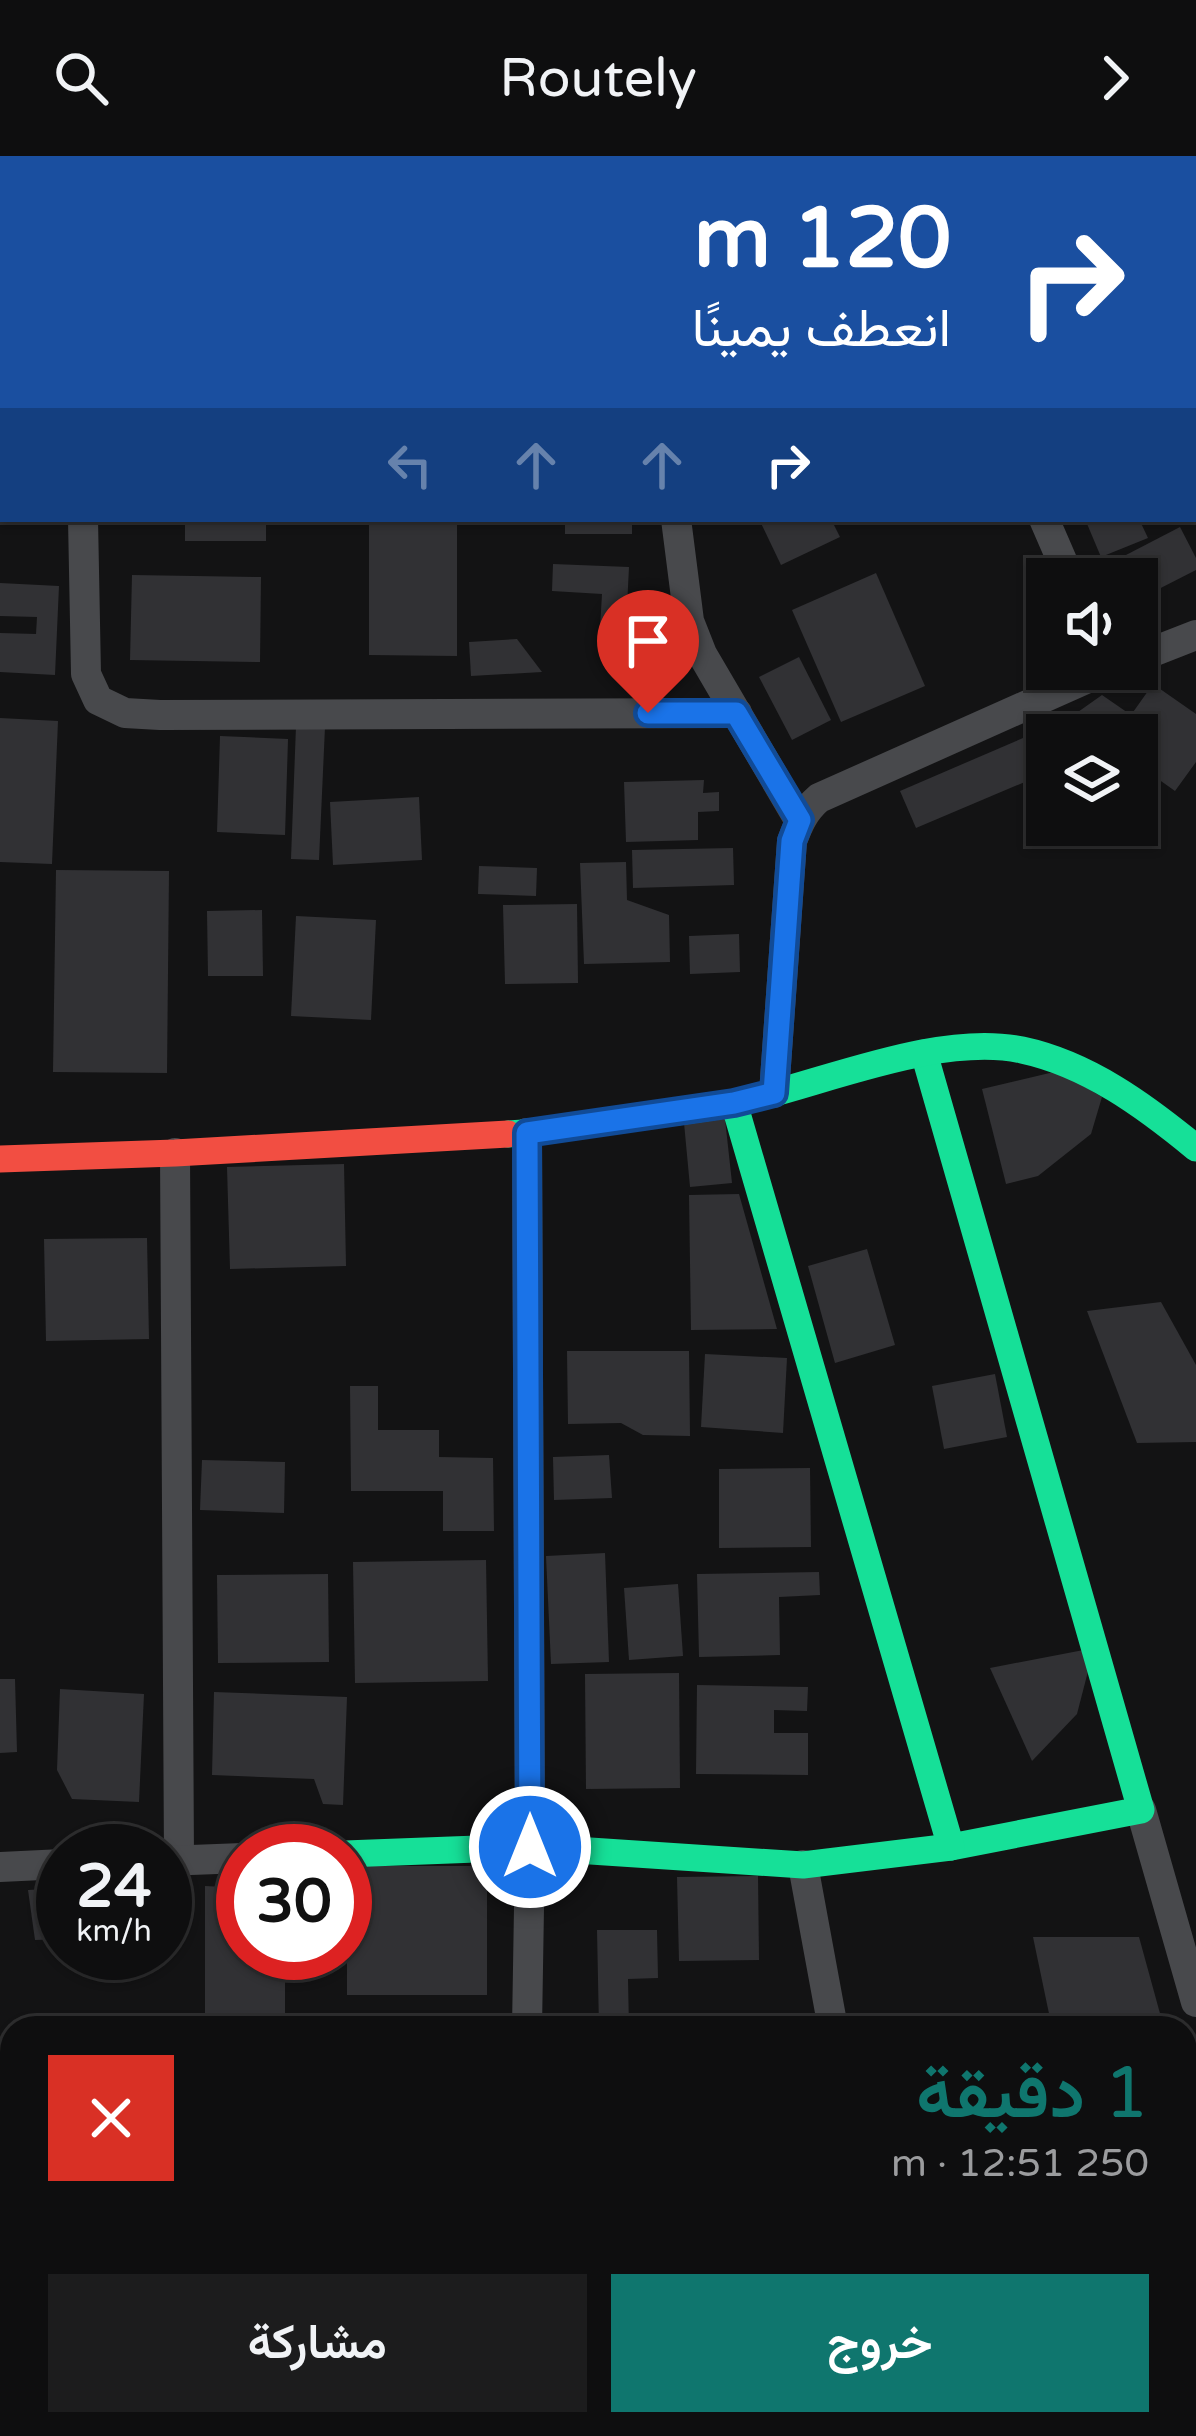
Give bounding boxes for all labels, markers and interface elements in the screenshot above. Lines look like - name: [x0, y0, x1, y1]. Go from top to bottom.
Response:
- icon: search: [48, 45, 114, 111]
- icon: forward: [1082, 45, 1148, 111]
- text: Routely: [499, 46, 697, 111]
- text: 120 m: [694, 189, 951, 290]
- icon: right: [993, 204, 1149, 360]
- text: انعطف يمينًا: [692, 296, 951, 361]
- icon: left: [377, 432, 443, 498]
- icon: ahead: [503, 432, 569, 498]
- icon: ahead: [629, 432, 695, 498]
- icon: right: [755, 432, 821, 498]
- map controls: [1026, 558, 1158, 846]
- button: sound: [1026, 558, 1158, 690]
- pin: [597, 590, 699, 713]
- icon: arrive: [615, 608, 681, 674]
- button: layers: [1026, 714, 1158, 846]
- position arrow: [467, 1784, 593, 1910]
- speed limit sign: 30: [216, 1824, 372, 1980]
- text: 24: [76, 1851, 152, 1923]
- text: km/h: [76, 1913, 152, 1950]
- text: 1 دقيقة: [916, 2051, 1149, 2138]
- button: close: [48, 2055, 174, 2181]
- text: 250 m · 12:51: [891, 2140, 1149, 2187]
- button: مشاركة: [48, 2274, 587, 2412]
- button: خروج: [611, 2274, 1149, 2412]

